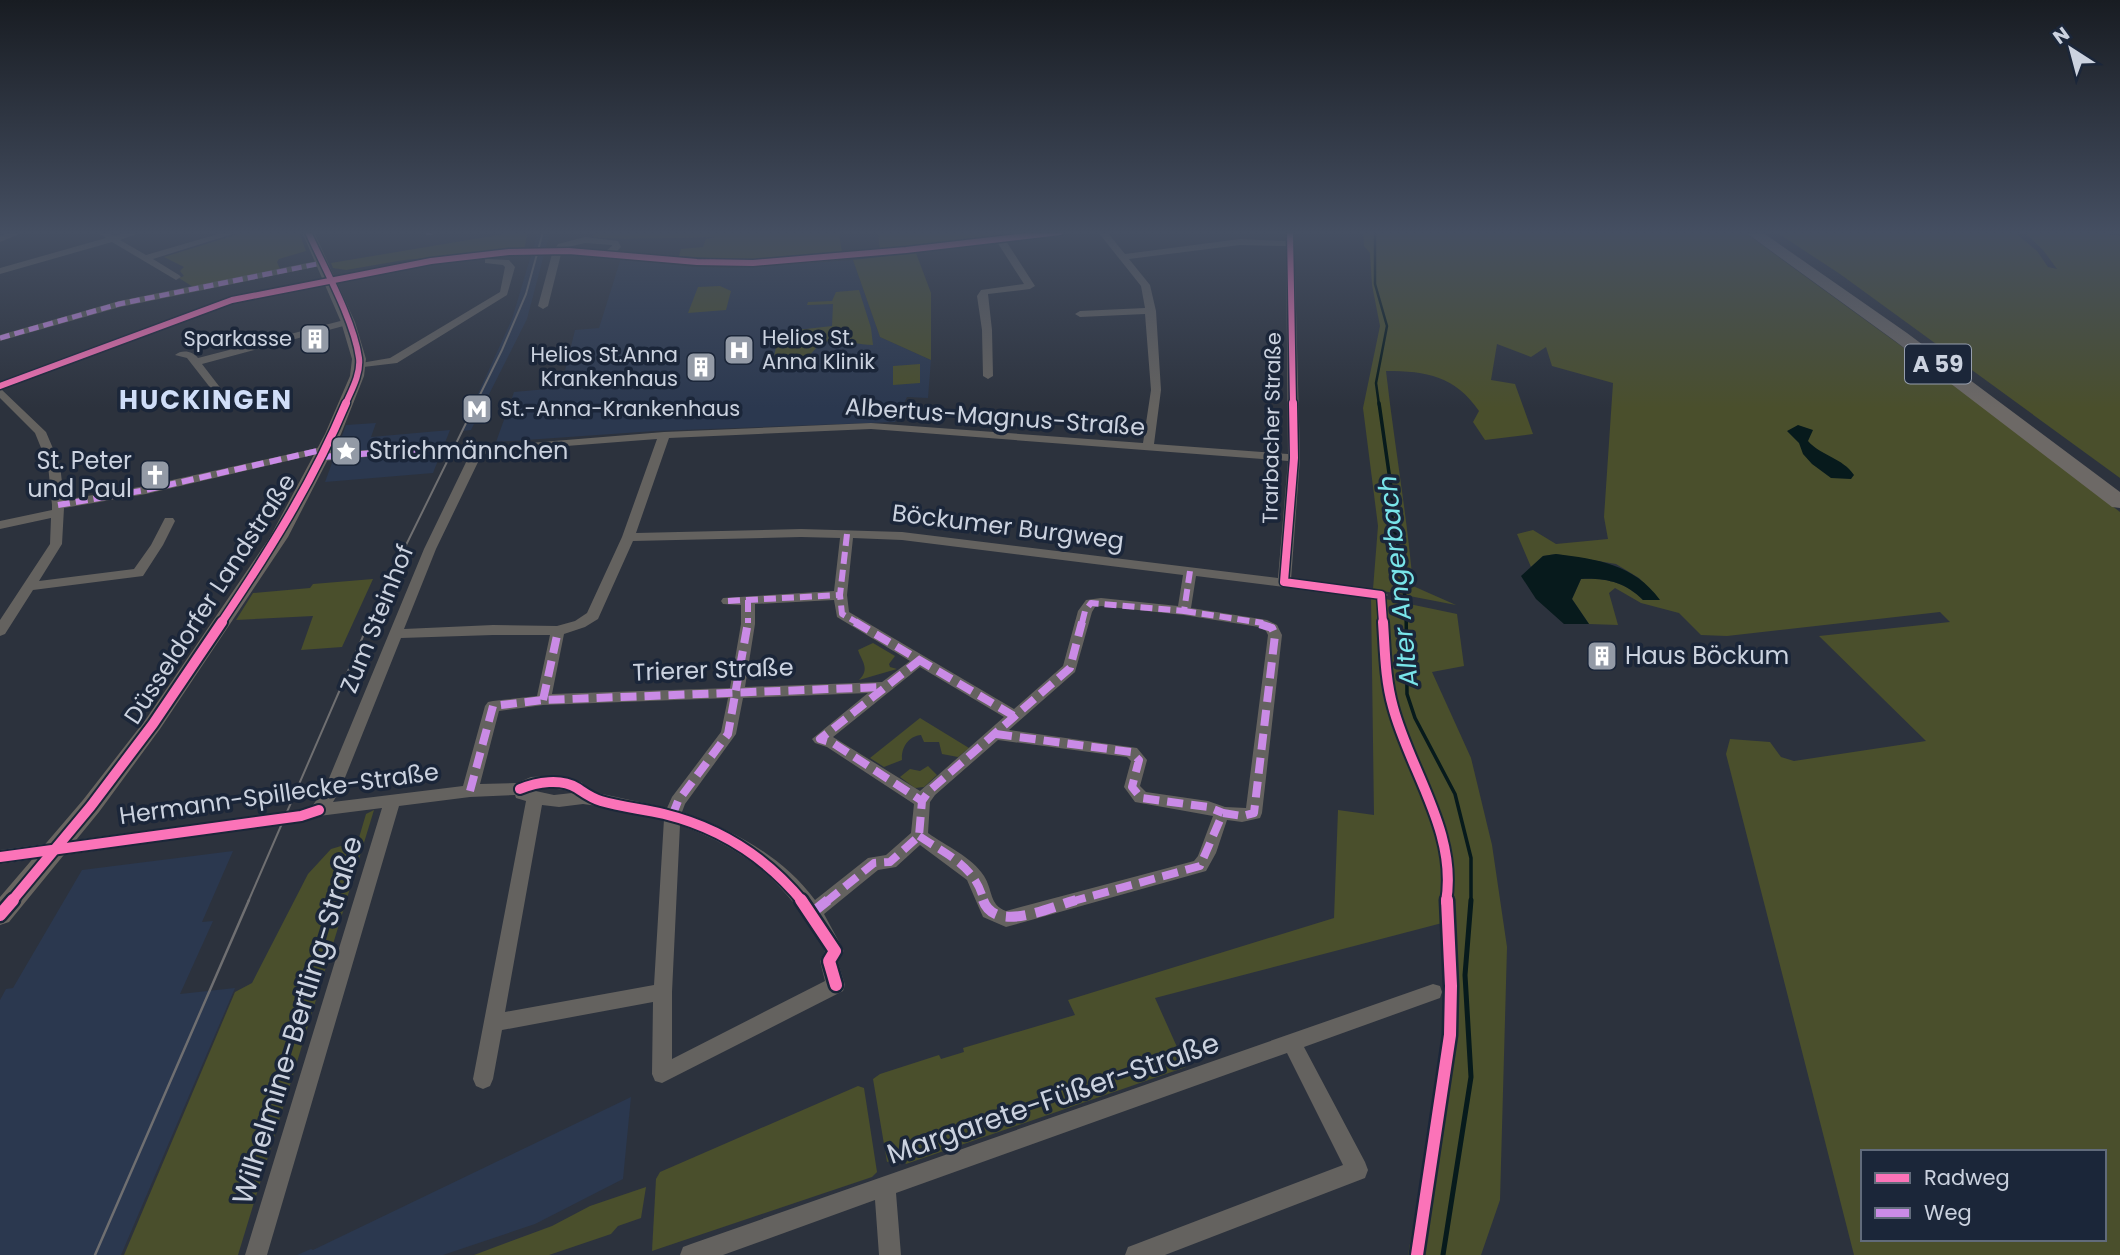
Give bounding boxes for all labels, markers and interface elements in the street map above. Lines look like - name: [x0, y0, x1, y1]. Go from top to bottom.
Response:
- north arrow: [2036, 14, 2106, 84]
- text: N: [2048, 21, 2075, 51]
- building icon: Sparkasse: [298, 322, 332, 356]
- place label: Helios St. Anna Klinik: [762, 323, 875, 376]
- place label: Sparkasse: [183, 324, 292, 353]
- street label: Trarbacher Straße: [1255, 332, 1288, 524]
- hospital icon: Helios St. Anna Klinik: [722, 333, 756, 367]
- place label: Helios St.Anna Krankenhaus: [530, 340, 678, 393]
- road number: A 59: [1905, 344, 1971, 384]
- building icon: Helios St.Anna Krankenhaus: [684, 350, 718, 384]
- district label: HUCKINGEN: [119, 382, 293, 418]
- street label: Albertus-Magnus-Straße: [844, 390, 1146, 443]
- metro station icon: St.-Anna-Krankenhaus: [460, 392, 494, 426]
- place label: St.-Anna-Krankenhaus: [500, 394, 740, 423]
- place icon: Strichmännchen: [329, 434, 363, 468]
- place label: Strichmännchen: [369, 434, 568, 467]
- place label: St. Peter und Paul: [27, 444, 132, 505]
- church icon: St. Peter und Paul: [138, 458, 172, 492]
- street label: Düsseldorfer Landstraße: [116, 467, 303, 730]
- water label: Alter Angerbach: [1369, 474, 1427, 689]
- street label: Böckumer Burgweg: [890, 496, 1126, 557]
- street label: Zum Steinhof: [332, 540, 421, 698]
- building icon: Haus Böckum: [1585, 639, 1619, 673]
- place label: Haus Böckum: [1625, 639, 1789, 672]
- street label: Trierer Straße: [632, 650, 794, 689]
- street label: Hermann-Spillecke-Straße: [117, 755, 441, 832]
- street label: Wilhelmine-Bertling-Straße: [223, 831, 372, 1209]
- street label: Margarete-Füßer-Straße: [882, 1023, 1224, 1174]
- legend: [1861, 1150, 2106, 1241]
- text: Radweg: [1924, 1163, 2010, 1192]
- text: Weg: [1924, 1198, 1972, 1227]

